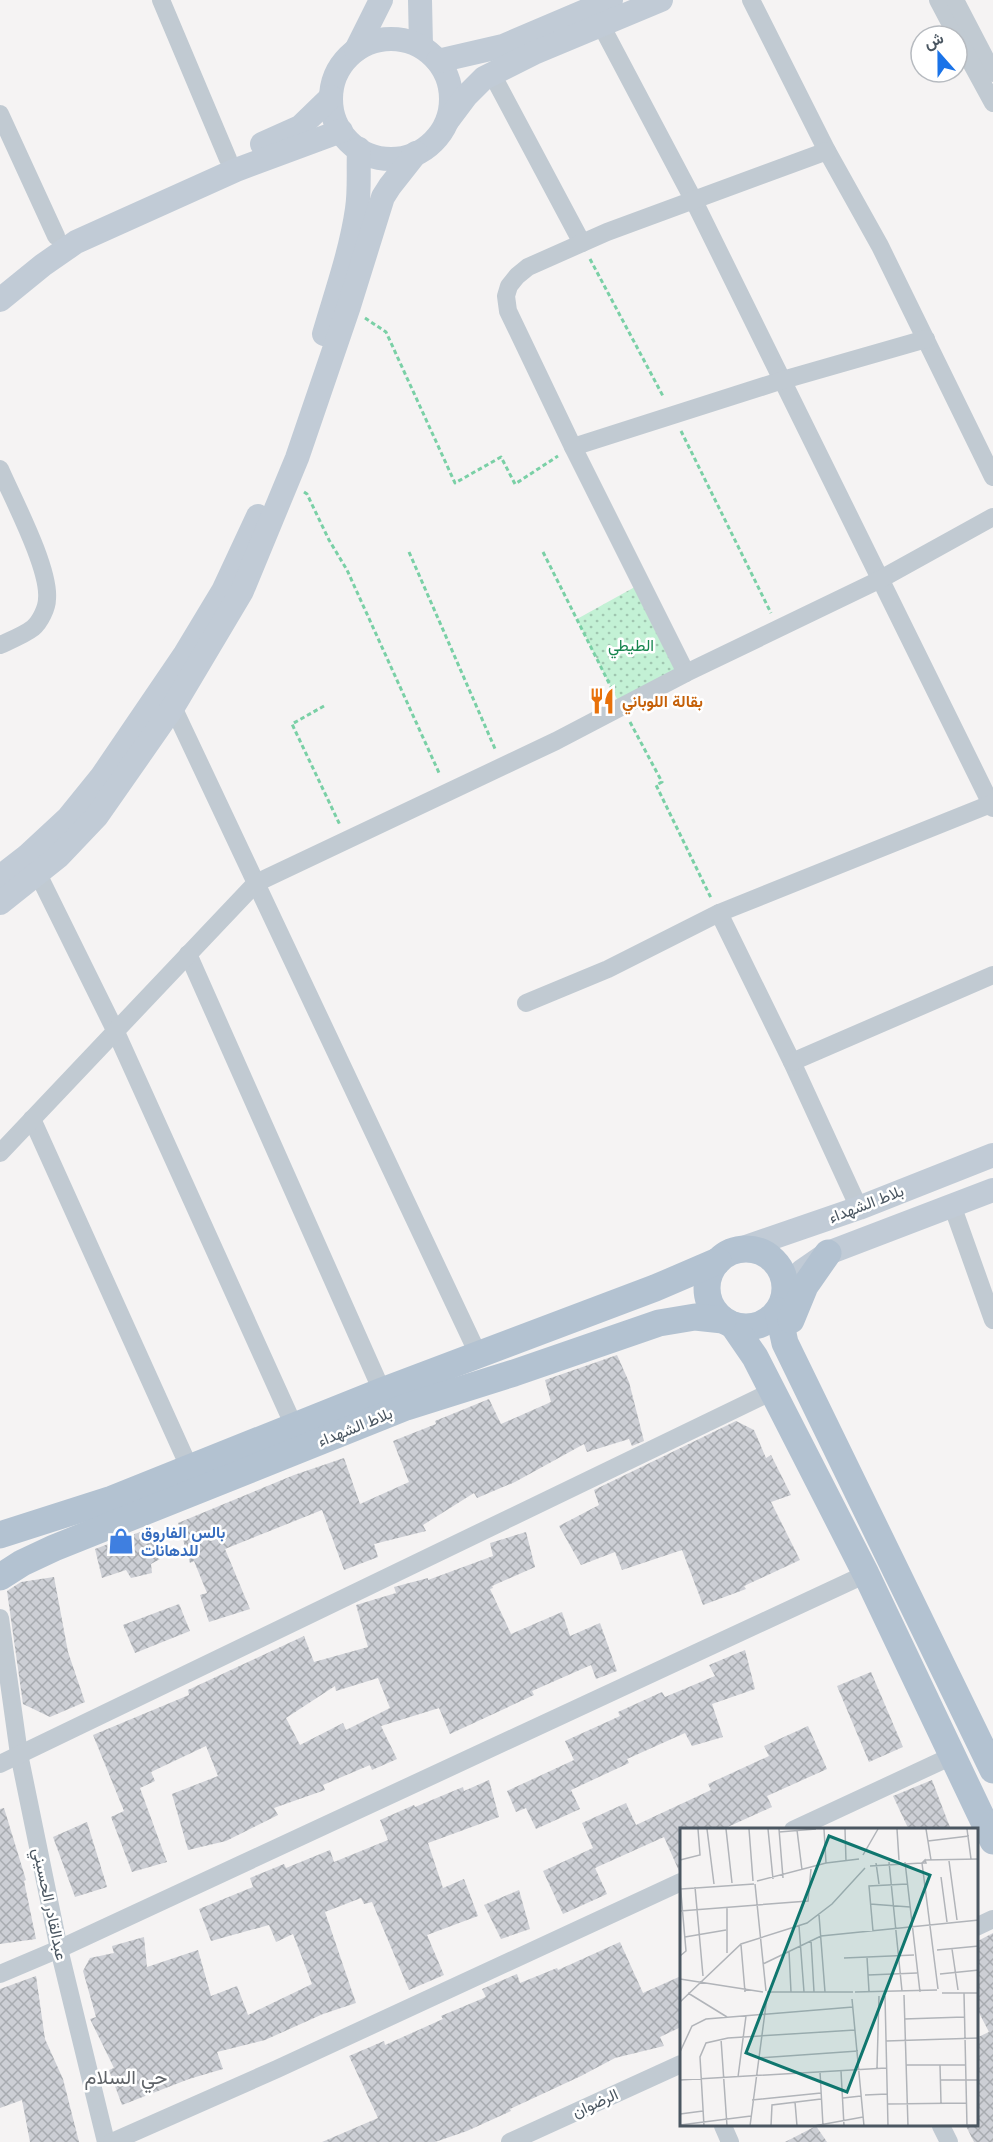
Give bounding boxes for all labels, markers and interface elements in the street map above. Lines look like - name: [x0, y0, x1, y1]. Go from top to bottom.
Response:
- north arrow: [909, 24, 969, 84]
- text: ش: [921, 28, 946, 53]
- park label: الطيطي: [608, 636, 654, 659]
- restaurant icon: بقالة اللوباني: [587, 686, 617, 716]
- place label: بقالة اللوباني: [622, 692, 703, 715]
- street label: بلاط الشهداء: [826, 1181, 907, 1228]
- street label: بلاط الشهداء: [315, 1403, 396, 1452]
- place label: بالس الفاروق للدهانات: [141, 1523, 225, 1560]
- shop icon: بالس الفاروق للدهانات: [106, 1526, 136, 1556]
- inset map: [680, 1828, 978, 2127]
- street label: عبدالقادر الحسيني: [25, 1846, 71, 1963]
- district label: حي السلام: [85, 2065, 167, 2094]
- street label: الرضوان: [569, 2084, 621, 2122]

